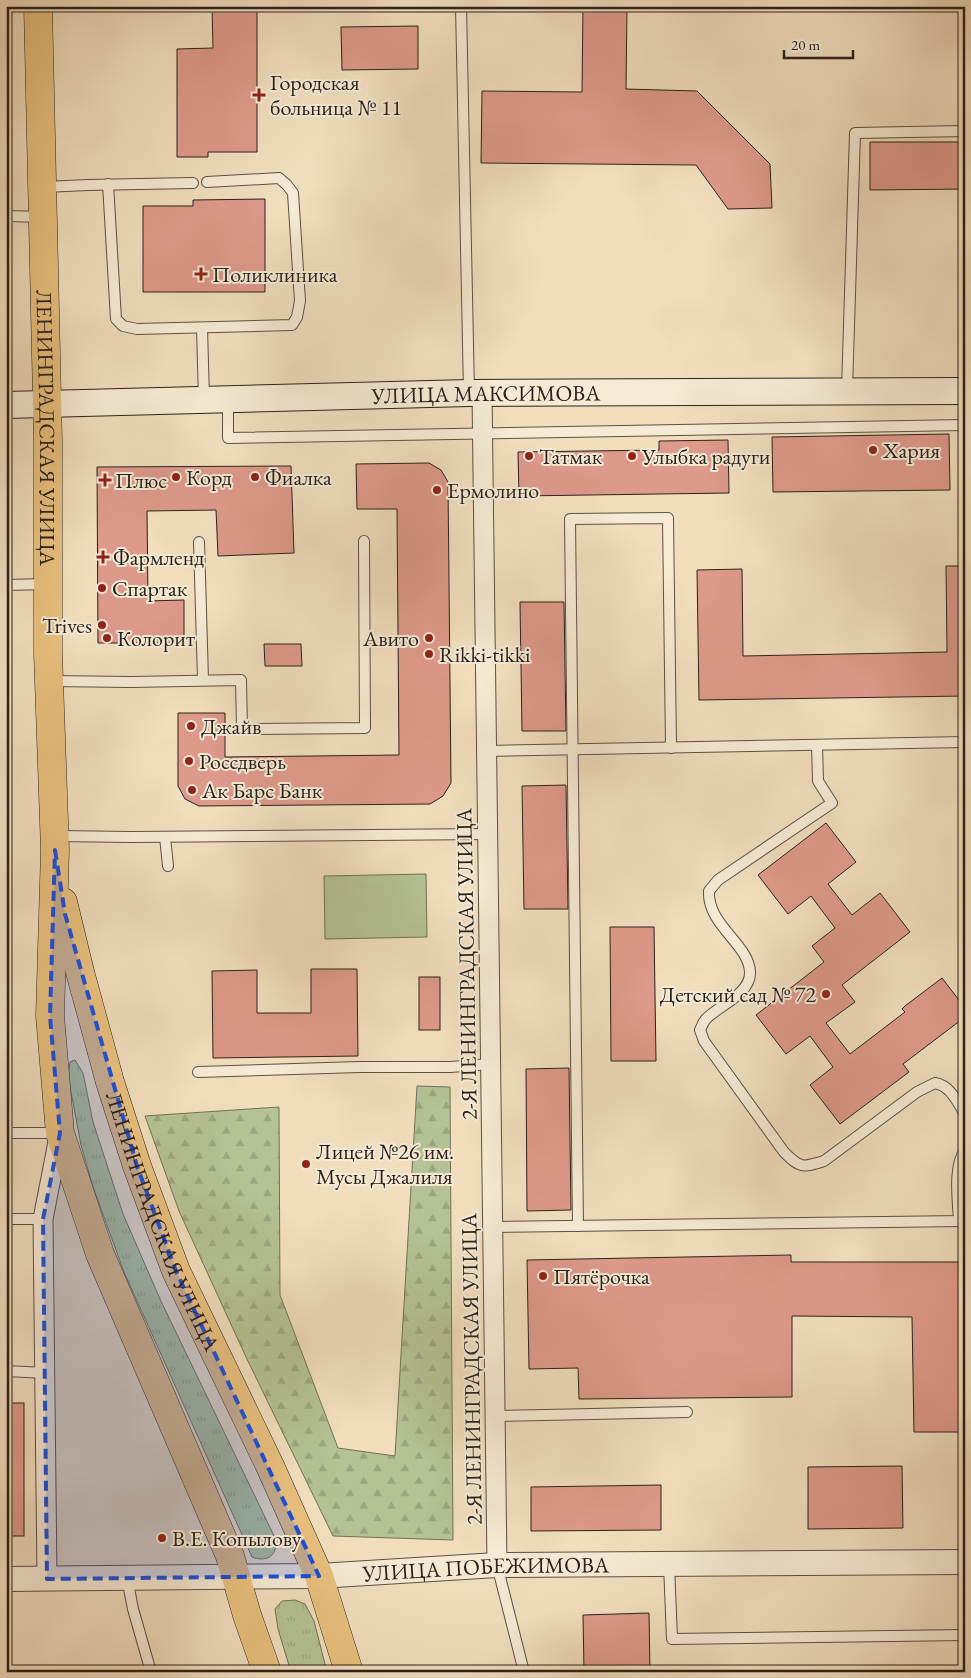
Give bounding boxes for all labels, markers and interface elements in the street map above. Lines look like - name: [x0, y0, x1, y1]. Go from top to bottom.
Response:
- scale bar: [784, 28, 852, 60]
- text: 20 m: [791, 35, 820, 54]
- place label: Городская больница № 11: [270, 68, 402, 122]
- marker: Городская больница № 11: [252, 88, 266, 102]
- place label: Поликлиника: [212, 260, 338, 289]
- marker: Поликлиника: [194, 267, 208, 281]
- street label: ЛЕНИНГРАДСКАЯ УЛИЦА: [30, 289, 62, 567]
- street label: УЛИЦА МАКСИМОВА: [370, 378, 601, 411]
- place label: Хария: [882, 436, 940, 465]
- place label: Татмак: [539, 442, 603, 471]
- place label: Улыбка радуги: [641, 442, 771, 471]
- marker: Хария: [867, 444, 879, 456]
- marker: Татмак: [523, 450, 535, 462]
- marker: Улыбка радуги: [626, 450, 638, 462]
- place label: Корд: [186, 463, 232, 492]
- place label: Фиалка: [265, 463, 332, 492]
- place label: Плюс: [115, 466, 167, 495]
- marker: Корд: [170, 471, 182, 483]
- marker: Фиалка: [249, 471, 261, 483]
- marker: Плюс: [99, 474, 111, 486]
- place label: Ермолино: [447, 476, 539, 505]
- marker: Ермолино: [431, 484, 443, 496]
- place label: Фармленд: [113, 543, 204, 572]
- marker: Фармленд: [97, 551, 109, 563]
- place label: Спартак: [112, 574, 188, 603]
- marker: Спартак: [96, 582, 108, 594]
- place label: Trives: [42, 611, 92, 640]
- marker: Trives: [96, 619, 108, 631]
- place label: Колорит: [117, 624, 195, 653]
- place label: Авито: [362, 624, 419, 653]
- marker: Колорит: [101, 632, 113, 644]
- marker: Авито: [423, 632, 435, 644]
- place label: Rikki-tikki: [439, 640, 530, 669]
- marker: Rikki-tikki: [423, 648, 435, 660]
- place label: Джайв: [201, 712, 261, 741]
- marker: Джайв: [185, 720, 197, 732]
- place label: Россдверь: [199, 747, 286, 776]
- marker: Россдверь: [183, 755, 195, 767]
- place label: Ак Барс Банк: [201, 776, 323, 805]
- marker: Ак Барс Банк: [186, 784, 198, 796]
- street label: 2-Я ЛЕНИНГРАДСКАЯ УЛИЦА: [449, 807, 484, 1120]
- place label: Детский сад № 72: [660, 980, 816, 1009]
- marker: Детский сад № 72: [820, 988, 832, 1000]
- street label: ЛЕНИНГРАДСКАЯ УЛИЦА: [99, 1088, 227, 1357]
- place label: Лицей №26 им. Мусы Джалиля: [316, 1137, 454, 1191]
- marker: Лицей №26 им. Мусы Джалиля: [300, 1158, 312, 1170]
- street label: 2-Я ЛЕНИНГРАДСКАЯ УЛИЦА: [454, 1212, 489, 1525]
- place label: Пятёрочка: [553, 1262, 650, 1291]
- marker: Пятёрочка: [537, 1270, 549, 1282]
- place label: В.Е. Копылову: [172, 1524, 302, 1553]
- marker: В.Е. Копылову: [156, 1532, 168, 1544]
- street label: УЛИЦА ПОБЕЖИМОВА: [361, 1550, 610, 1588]

